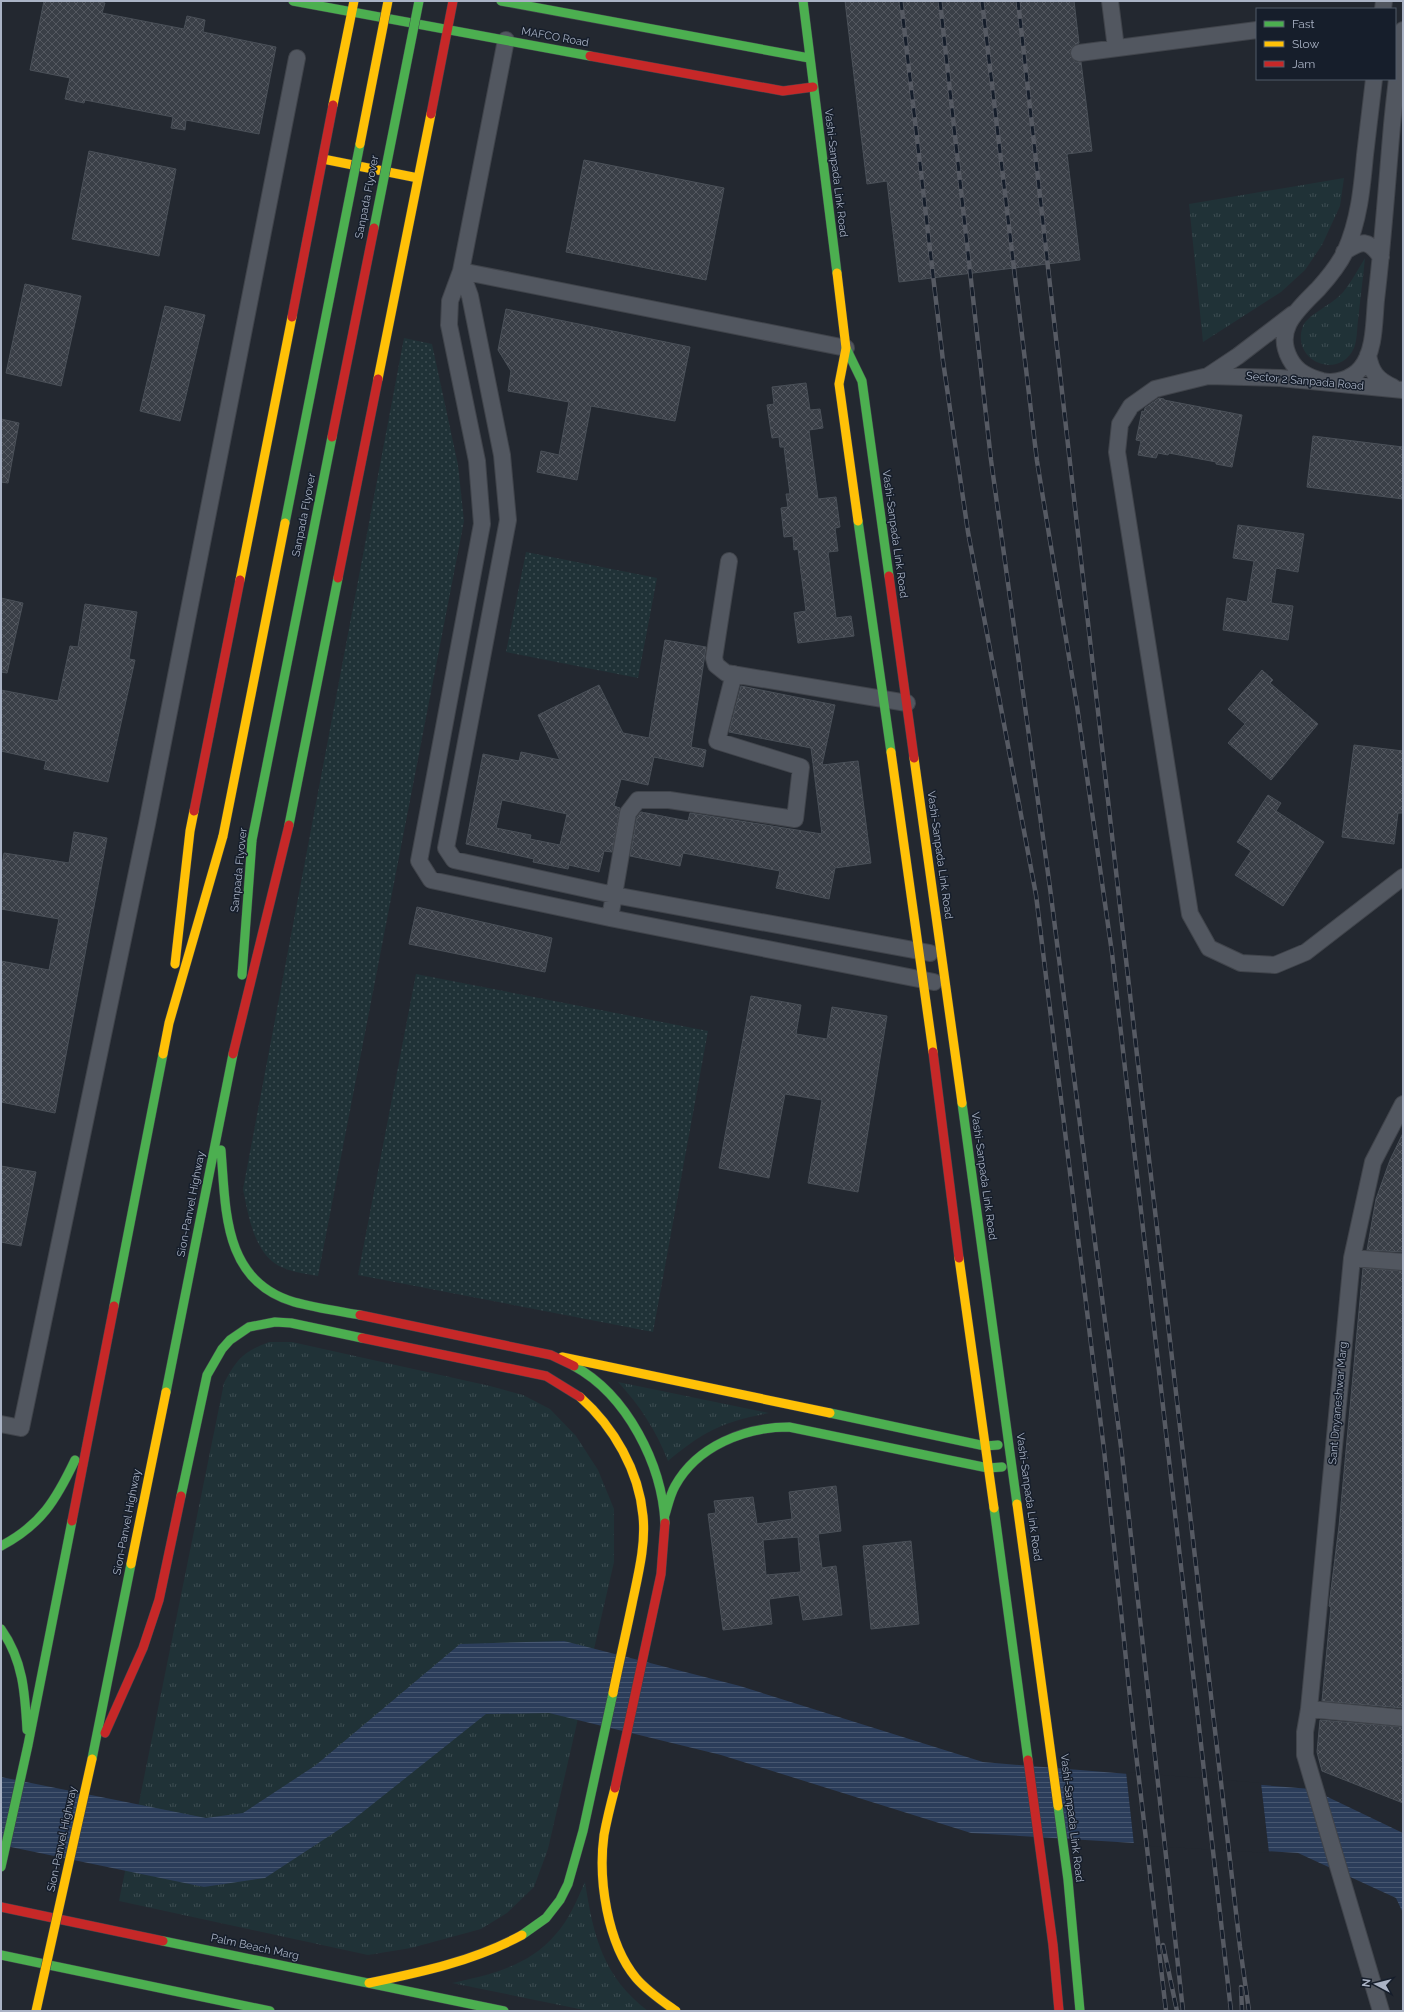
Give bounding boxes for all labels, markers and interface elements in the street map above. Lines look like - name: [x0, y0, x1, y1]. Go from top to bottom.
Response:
- legend: [1256, 8, 1396, 80]
- text: Fast: [1292, 17, 1315, 31]
- street label: MAFCO Road: [520, 25, 590, 49]
- text: Slow: [1292, 37, 1319, 51]
- text: Jam: [1292, 57, 1315, 71]
- street label: Vashi-Sanpada Link Road: [822, 108, 850, 238]
- street label: Sanpada Flyover: [353, 154, 382, 240]
- street label: Sector 2 Sanpada Road: [1246, 369, 1365, 393]
- street label: Vashi-Sanpada Link Road: [880, 469, 910, 599]
- street label: Sanpada Flyover: [290, 472, 319, 558]
- street label: Vashi-Sanpada Link Road: [925, 790, 955, 920]
- street label: Sanpada Flyover: [228, 827, 250, 913]
- street label: Vashi-Sanpada Link Road: [969, 1111, 999, 1241]
- street label: Sion-Panvel Highway: [174, 1150, 208, 1258]
- street label: Sant Dnyaneshwar Marg: [1326, 1341, 1350, 1465]
- street label: Vashi-Sanpada Link Road: [1014, 1432, 1044, 1562]
- street label: Sion-Panvel Highway: [110, 1468, 144, 1576]
- street label: Vashi-Sanpada Link Road: [1058, 1753, 1086, 1883]
- street label: Sion-Panvel Highway: [44, 1785, 80, 1893]
- street label: Palm Beach Marg: [210, 1931, 300, 1963]
- north arrow: [1356, 1964, 1396, 2004]
- text: N: [1360, 1978, 1374, 1988]

